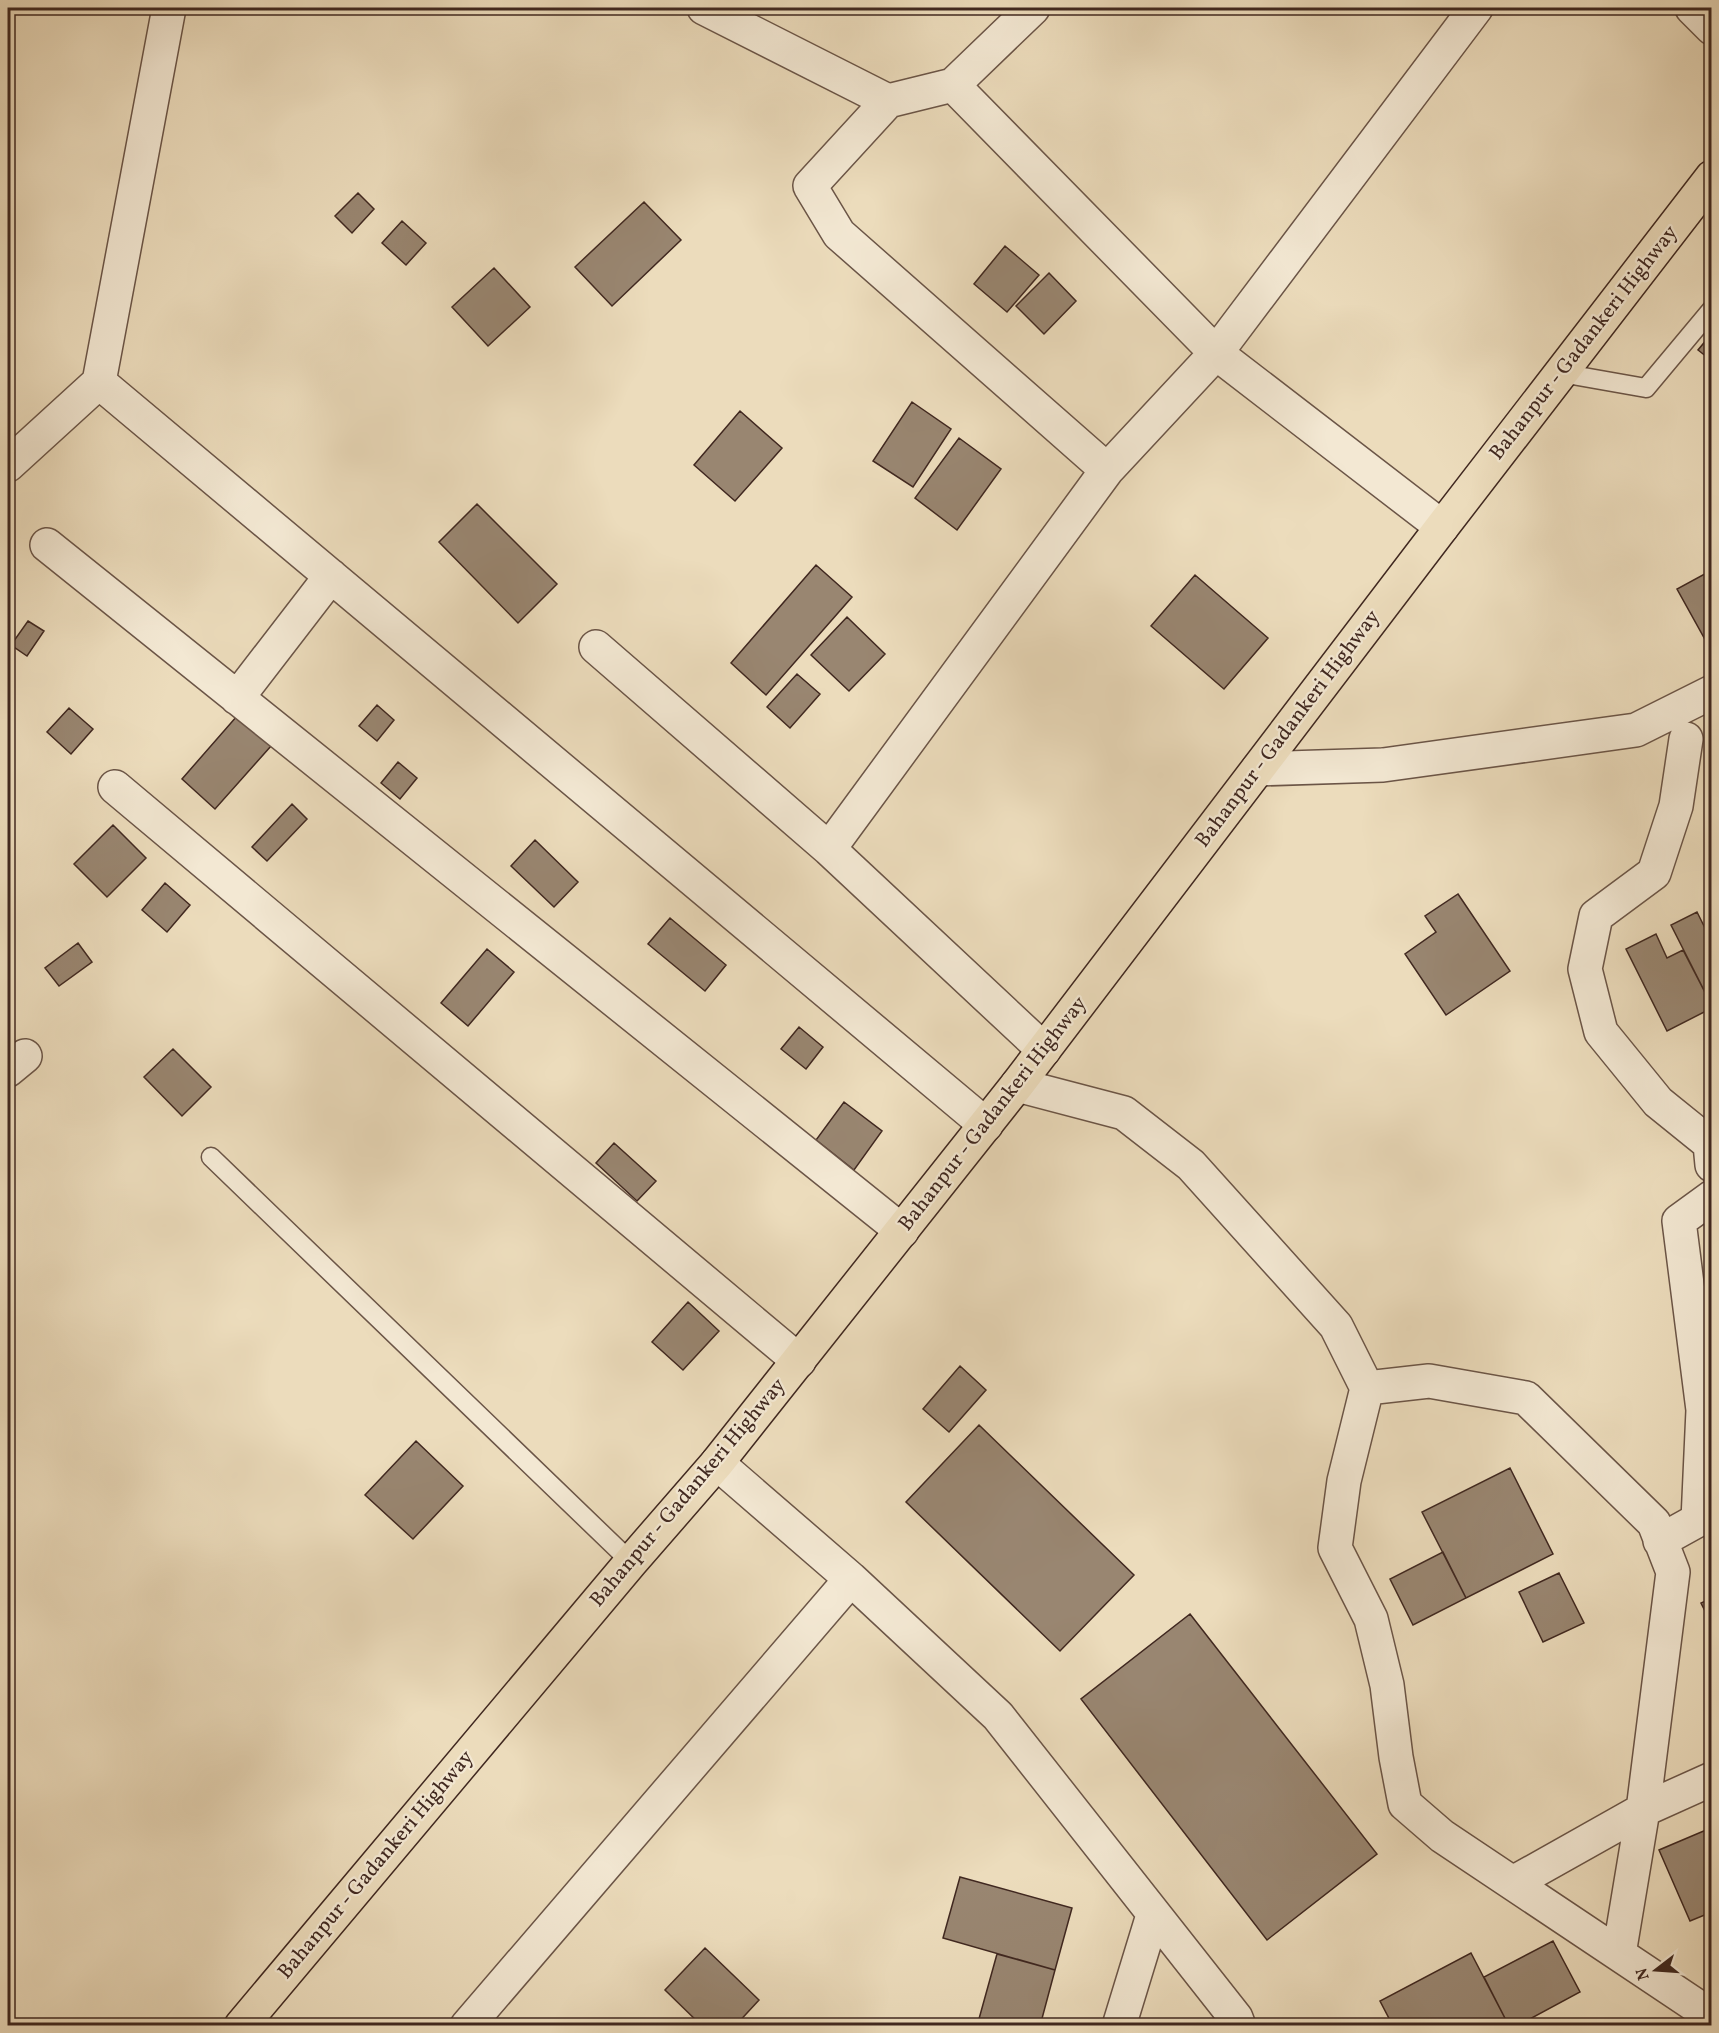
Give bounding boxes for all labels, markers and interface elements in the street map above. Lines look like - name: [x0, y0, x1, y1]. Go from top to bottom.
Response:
- street label: Bahanpur - Gadankeri Highway: [1483, 219, 1685, 467]
- street label: Bahanpur - Gadankeri Highway: [1189, 604, 1388, 854]
- street label: Bahanpur - Gadankeri Highway: [892, 990, 1094, 1238]
- street label: Bahanpur - Gadankeri Highway: [583, 1372, 793, 1614]
- street label: Bahanpur - Gadankeri Highway: [271, 1744, 481, 1986]
- north arrow: [1626, 1940, 1686, 2000]
- text: N: [1631, 1965, 1656, 1983]

